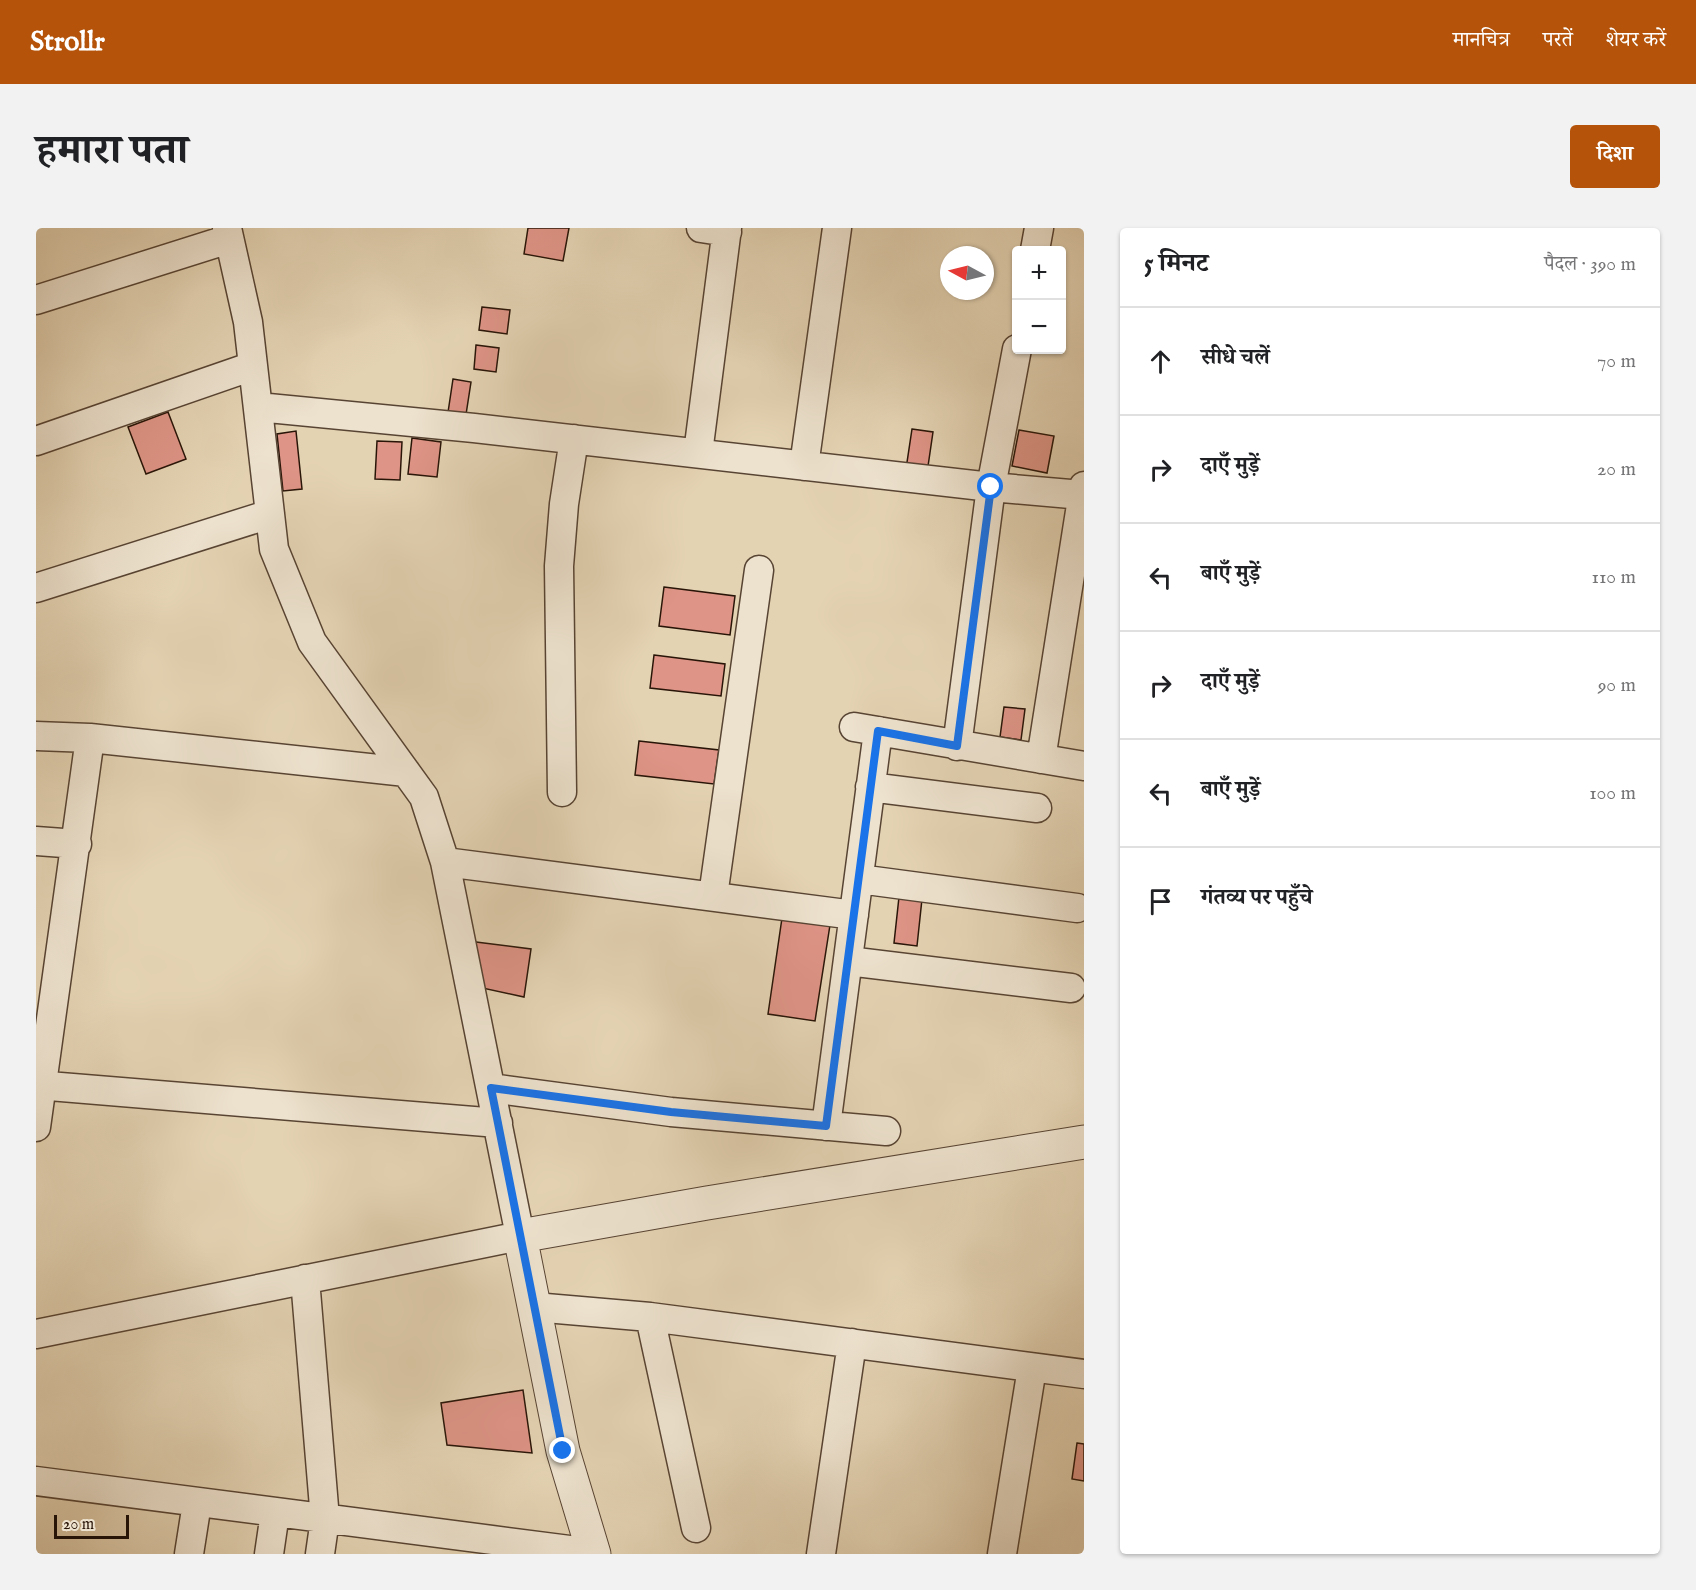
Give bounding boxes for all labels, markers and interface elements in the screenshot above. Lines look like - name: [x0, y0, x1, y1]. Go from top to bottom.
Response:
- text: Strollr: [30, 25, 105, 60]
- text: मानचित्र: [1453, 27, 1510, 54]
- text: परतें: [1543, 27, 1573, 54]
- text: शेयर करें: [1606, 27, 1666, 54]
- text: हमारा पता: [36, 125, 188, 178]
- button: दिशा: [1570, 125, 1660, 188]
- north arrow: [940, 246, 994, 300]
- map controls: [1012, 246, 1066, 354]
- button: +: [1012, 246, 1066, 300]
- text: 5 मिनट: [1144, 247, 1208, 280]
- text: पैदल · 390 m: [1544, 252, 1636, 277]
- button: −: [1012, 300, 1066, 354]
- text: सीधे चलें: [1201, 344, 1270, 372]
- icon: ahead: [1144, 345, 1177, 378]
- text: 70 m: [1597, 349, 1636, 374]
- text: दाएँ मुड़ें: [1201, 452, 1260, 480]
- icon: right: [1144, 453, 1177, 486]
- text: 20 m: [1597, 457, 1636, 482]
- route start: [977, 473, 1003, 499]
- text: बाएँ मुड़ें: [1201, 560, 1260, 588]
- icon: left: [1144, 561, 1177, 594]
- text: 110 m: [1592, 565, 1636, 590]
- text: दाएँ मुड़ें: [1201, 668, 1260, 696]
- icon: right: [1144, 669, 1177, 702]
- text: 90 m: [1598, 673, 1636, 698]
- text: बाएँ मुड़ें: [1201, 776, 1260, 804]
- icon: left: [1144, 777, 1177, 810]
- text: 100 m: [1589, 781, 1636, 806]
- text: गंतव्य पर पहुँचे: [1201, 884, 1312, 912]
- icon: arrive: [1144, 885, 1177, 918]
- route end: [549, 1437, 575, 1463]
- scale bar: [54, 1512, 129, 1540]
- text: 20 m: [63, 1515, 94, 1535]

